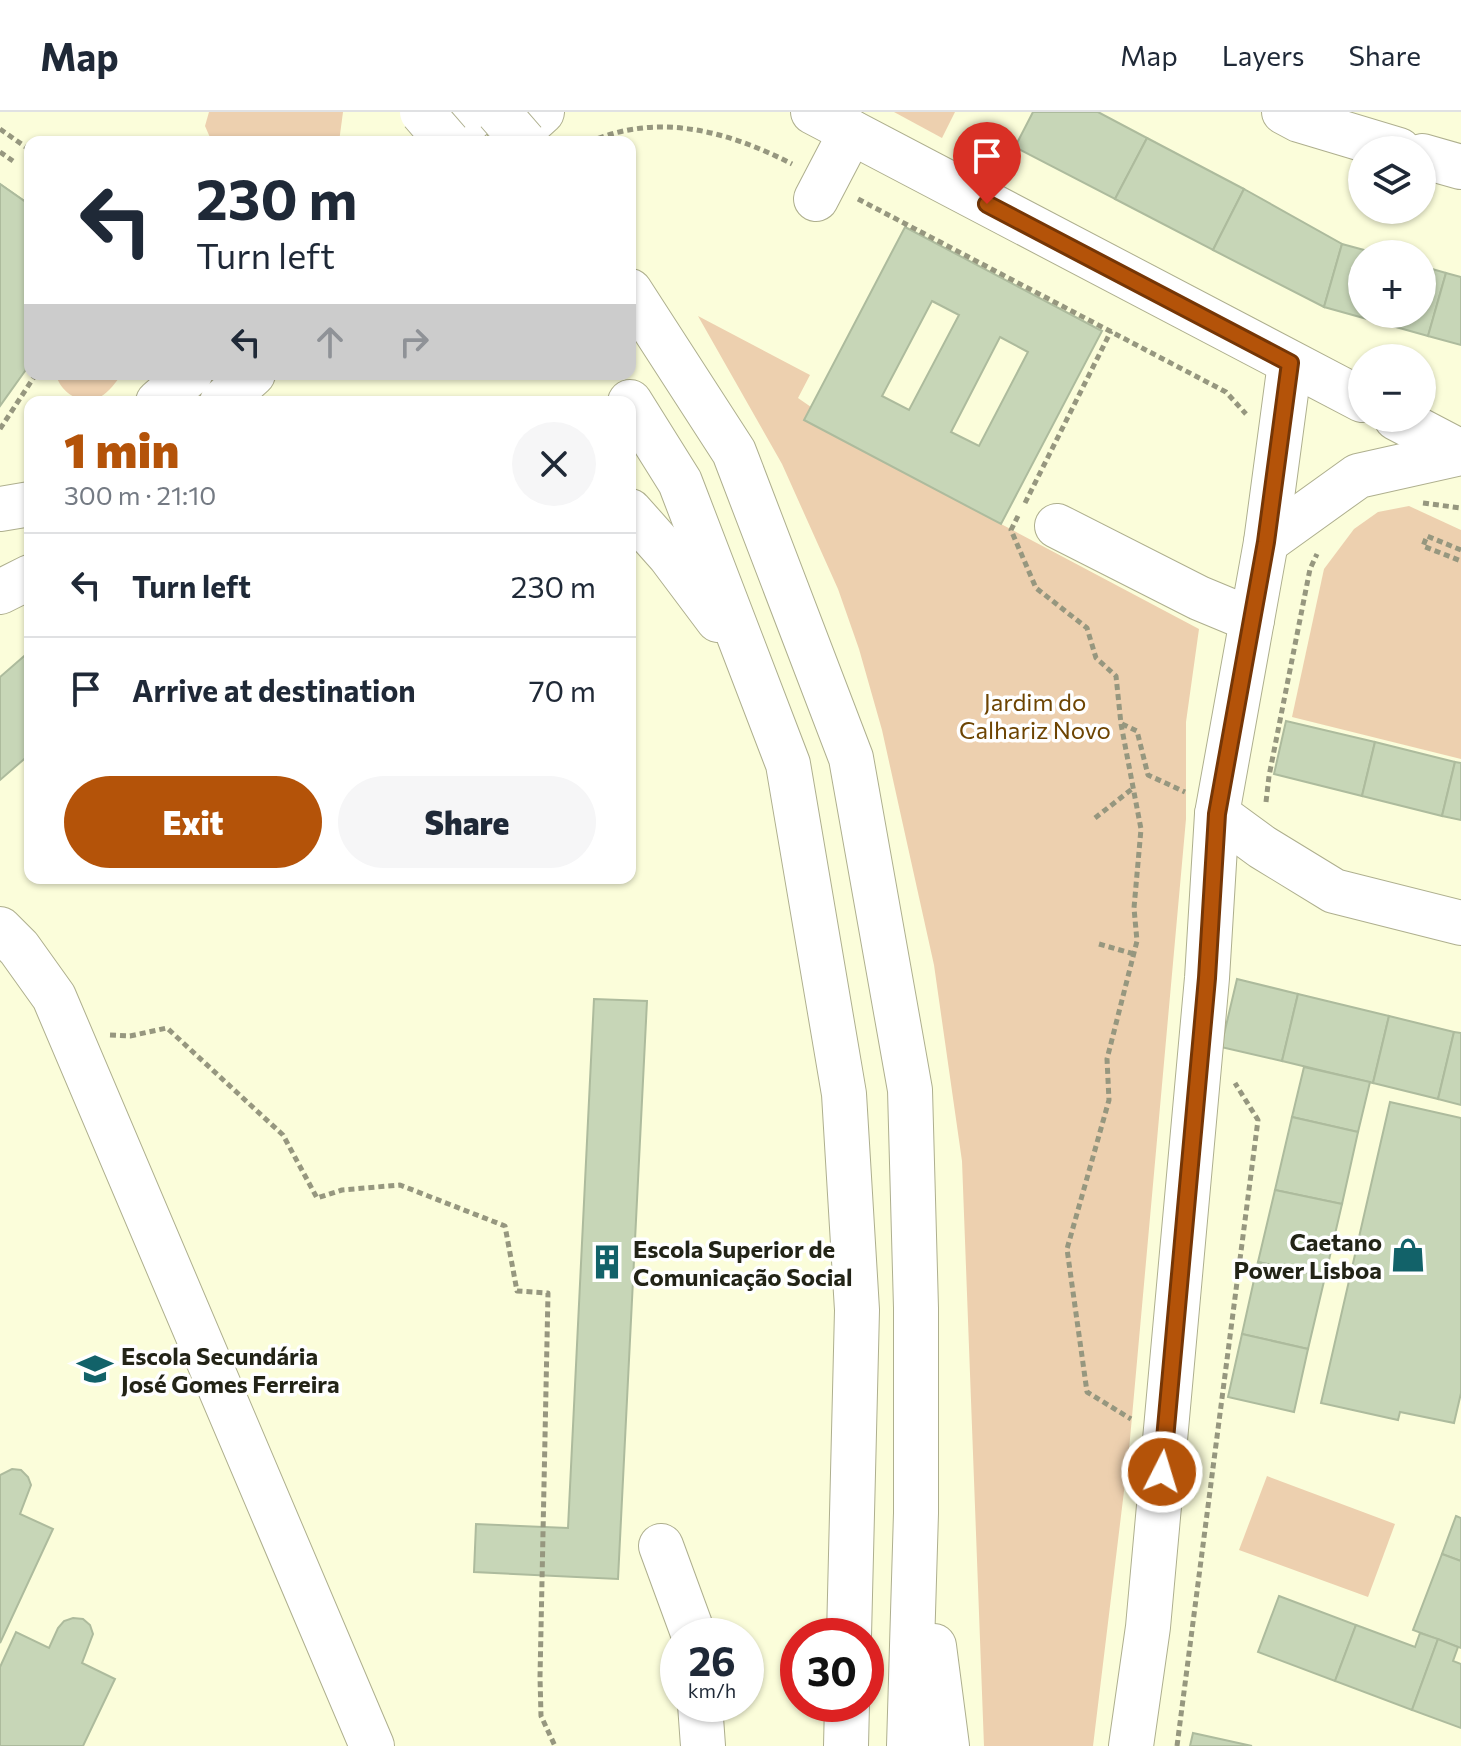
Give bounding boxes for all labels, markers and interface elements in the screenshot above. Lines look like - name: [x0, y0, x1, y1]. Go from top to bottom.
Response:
- text: Map: [40, 32, 119, 79]
- text: Map: [1120, 38, 1178, 72]
- text: Layers: [1222, 38, 1304, 72]
- text: Share: [1348, 38, 1421, 72]
- pin: [953, 122, 1021, 204]
- icon: arrive: [965, 134, 1009, 178]
- map controls: [1348, 136, 1436, 432]
- button: layers: [1348, 136, 1436, 224]
- text: 230 m: [196, 163, 357, 232]
- icon: left: [64, 168, 168, 272]
- text: Turn left: [196, 232, 335, 276]
- button: +: [1348, 240, 1436, 328]
- icon: left: [224, 320, 268, 364]
- icon: ahead: [308, 320, 352, 364]
- icon: right: [392, 320, 436, 364]
- button: −: [1348, 344, 1436, 432]
- text: 1 min: [64, 419, 179, 478]
- button: close: [512, 422, 596, 506]
- text: 300 m · 21:10: [64, 479, 216, 510]
- icon: left: [64, 563, 108, 607]
- text: Turn left: [132, 567, 251, 604]
- text: 230 m: [511, 567, 596, 604]
- icon: arrive: [64, 667, 108, 711]
- text: Arrive at destination: [132, 671, 416, 708]
- text: 70 m: [529, 671, 596, 708]
- park label: Jardim do Calhariz Novo: [959, 687, 1111, 744]
- button: Exit: [64, 776, 322, 868]
- button: Share: [338, 776, 596, 868]
- place label: Caetano Power Lisboa: [1233, 1227, 1382, 1284]
- place label: Escola Superior de Comunicação Social: [633, 1234, 853, 1291]
- shop icon: Caetano Power Lisboa: [1389, 1236, 1427, 1274]
- building icon: Escola Superior de Comunicação Social: [588, 1243, 626, 1281]
- place label: Escola Secundária José Gomes Ferreira: [121, 1341, 340, 1398]
- school or university icon: Escola Secundária José Gomes Ferreira: [76, 1350, 114, 1388]
- position arrow: [1120, 1430, 1204, 1514]
- speed limit sign: 30: [780, 1618, 884, 1722]
- text: 26: [688, 1635, 736, 1684]
- text: km/h: [688, 1678, 736, 1702]

